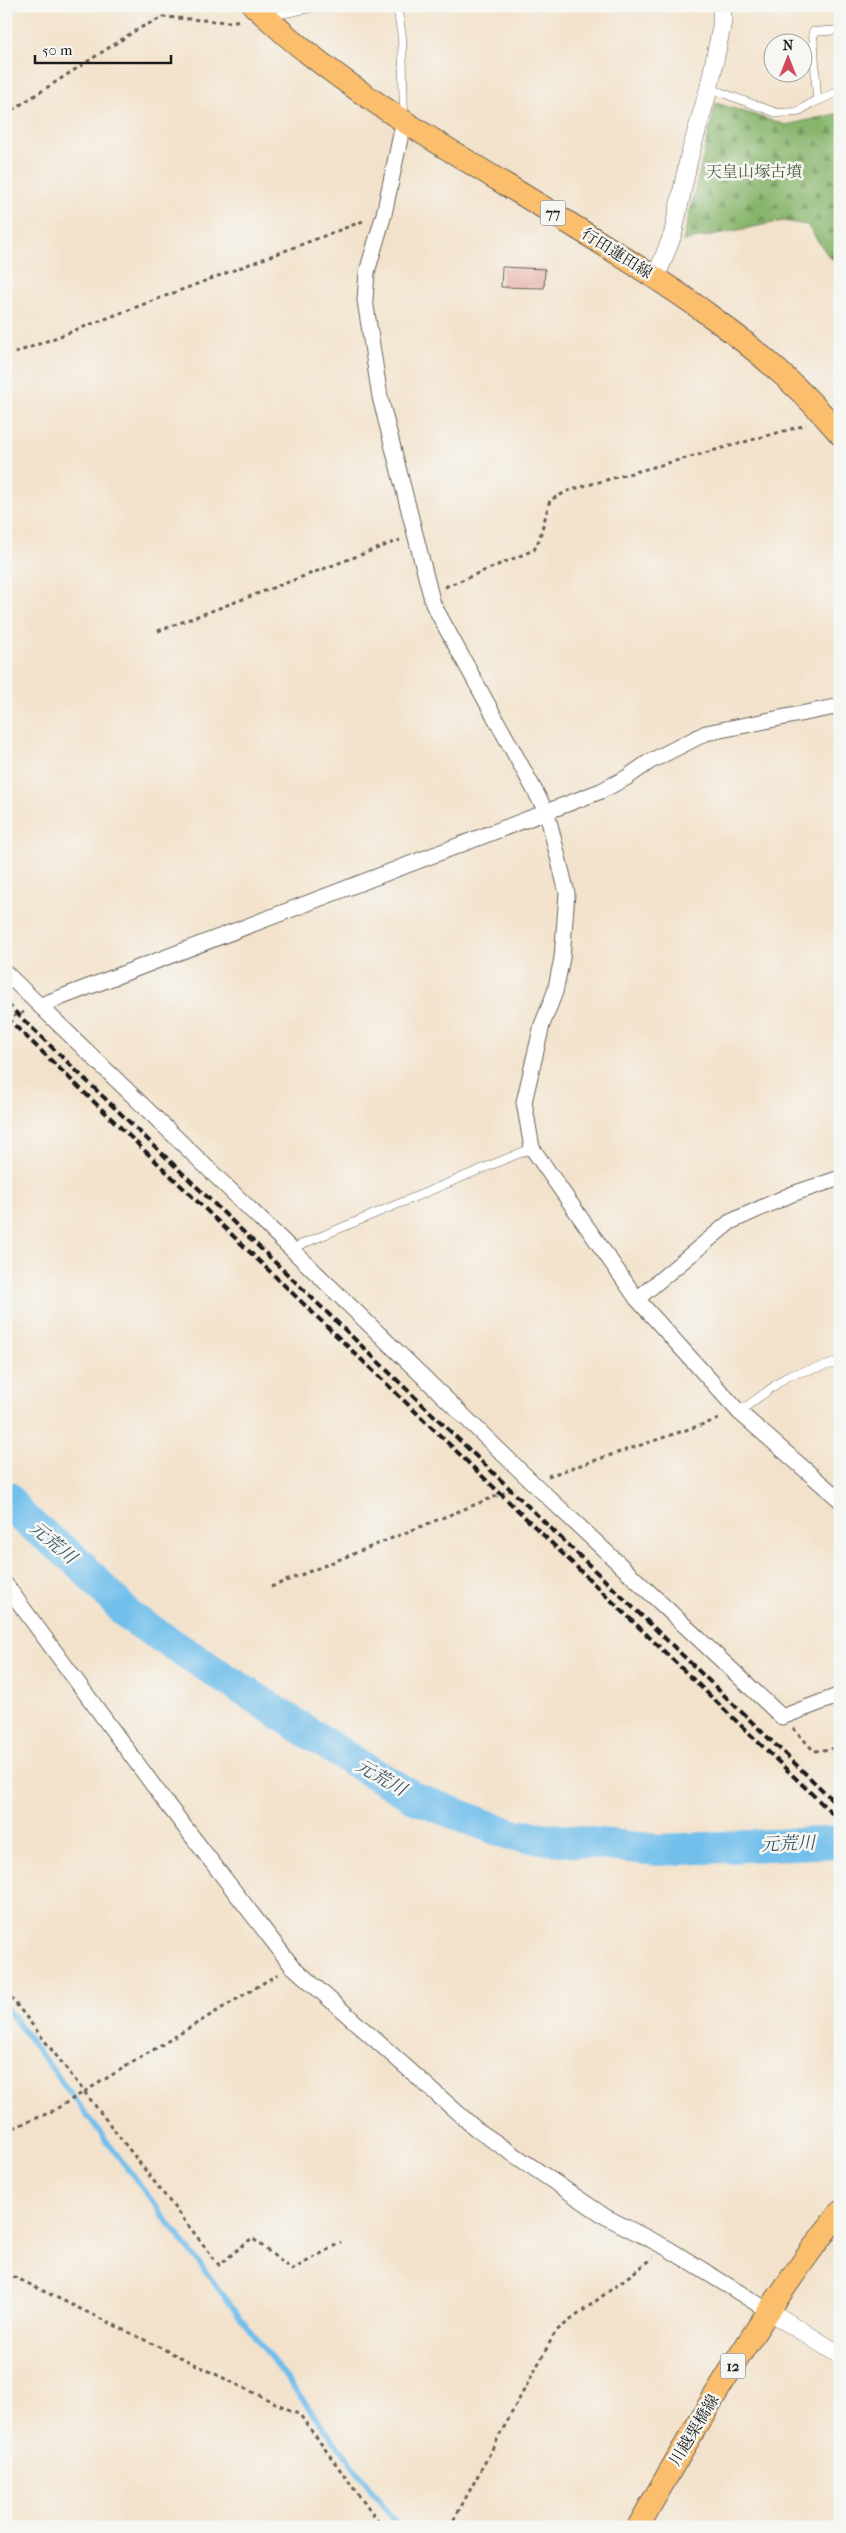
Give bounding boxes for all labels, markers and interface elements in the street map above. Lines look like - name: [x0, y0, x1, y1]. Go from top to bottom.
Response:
- scale bar: [35, 32, 171, 64]
- north arrow: [764, 32, 814, 82]
- text: N: [783, 37, 794, 54]
- text: 50 m: [42, 41, 73, 59]
- park label: 天皇山塚古墳: [706, 162, 802, 181]
- road number: 77: [540, 200, 566, 226]
- street label: 行田蓮田線: [578, 224, 656, 282]
- water label: 元荒川: [26, 1518, 82, 1570]
- water label: 元荒川: [352, 1755, 411, 1802]
- water label: 元荒川: [761, 1832, 817, 1855]
- road number: 12: [720, 2354, 746, 2378]
- street label: 川越栗橋線: [665, 2391, 723, 2469]

